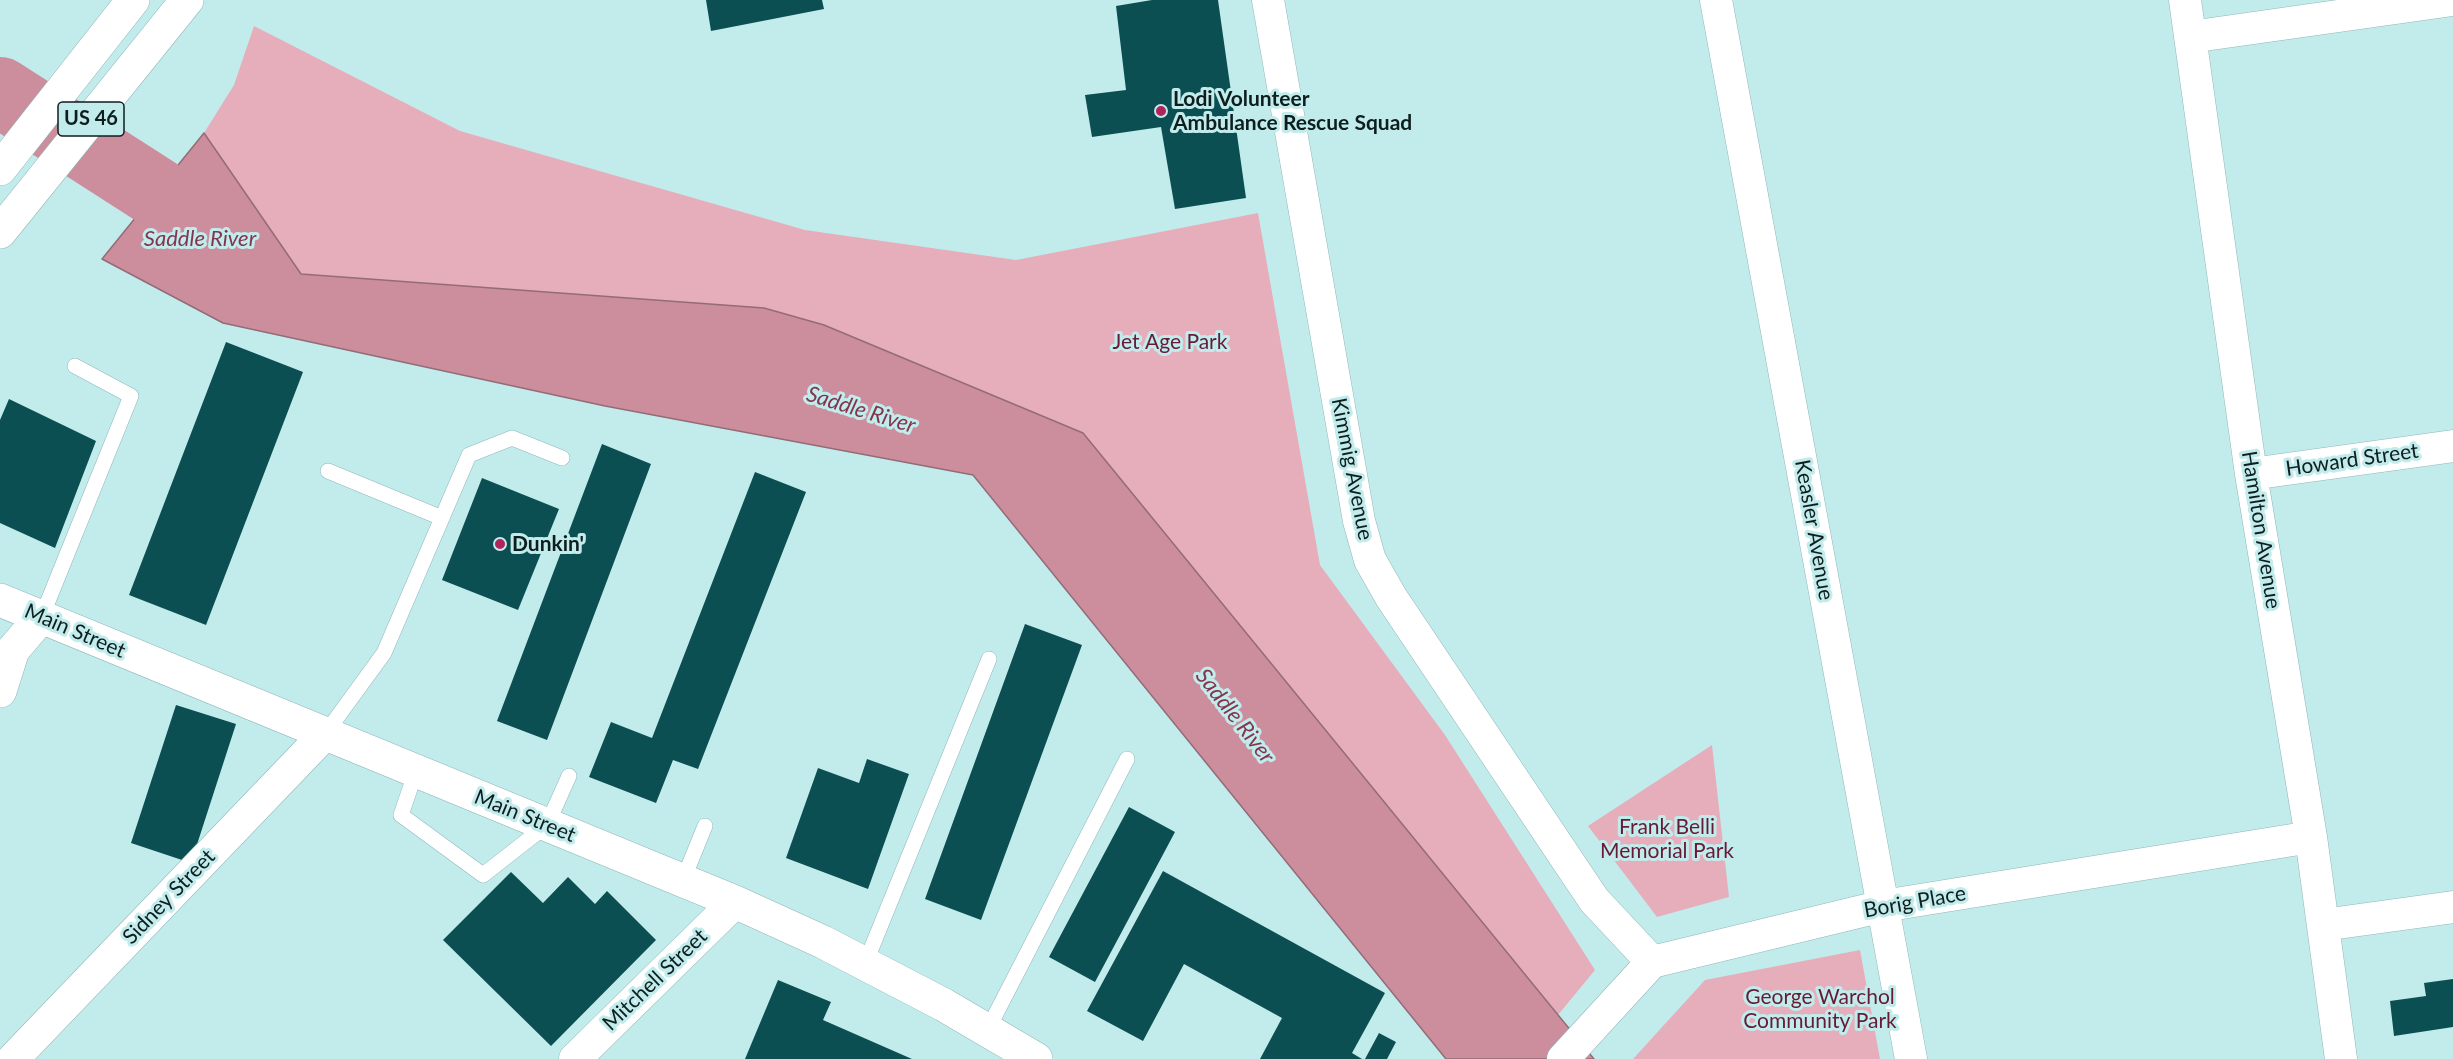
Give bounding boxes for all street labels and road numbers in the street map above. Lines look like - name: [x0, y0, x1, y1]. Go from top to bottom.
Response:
- road number: US 46: [58, 102, 124, 136]
- street label: Kimmig Avenue: [1326, 396, 1378, 542]
- street label: Howard Street: [2284, 438, 2420, 482]
- street label: Hamilton Avenue: [2236, 449, 2286, 611]
- street label: Keasler Avenue: [1789, 458, 1839, 602]
- street label: Main Street: [21, 598, 129, 664]
- street label: Main Street: [471, 784, 579, 848]
- street label: Sidney Street: [118, 844, 220, 950]
- street label: Borig Place: [1862, 881, 1968, 923]
- street label: Mitchell Street: [598, 924, 712, 1036]

